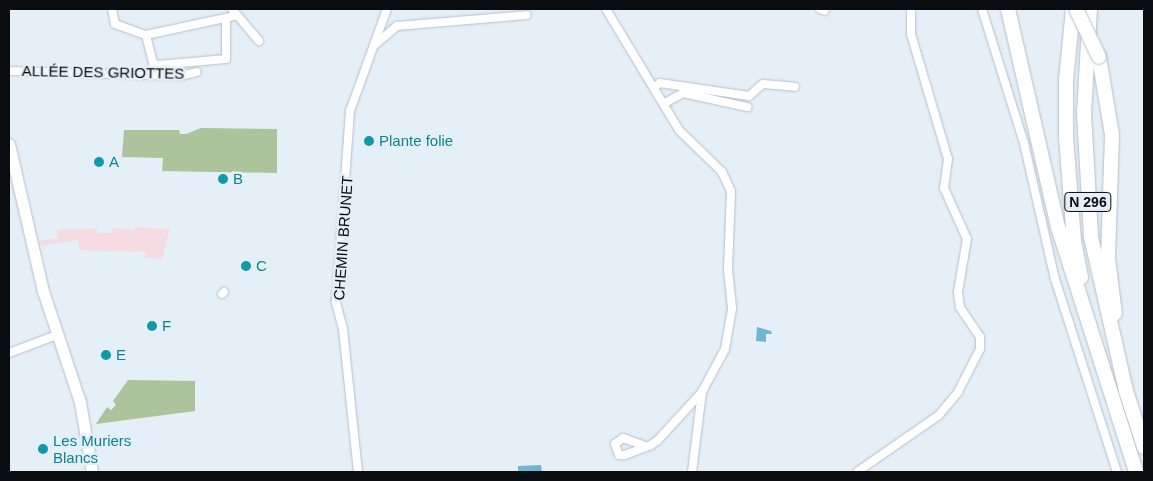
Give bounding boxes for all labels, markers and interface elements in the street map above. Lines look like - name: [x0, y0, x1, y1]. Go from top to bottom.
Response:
- street label: ALLÉE DES GRIOTTES: [22, 62, 184, 82]
- place label: Plante folie: [379, 132, 453, 150]
- marker: Plante folie: [363, 135, 375, 147]
- place label: A: [109, 153, 119, 171]
- marker: A: [93, 156, 105, 168]
- place label: B: [233, 170, 243, 188]
- marker: B: [217, 173, 229, 185]
- street label: CHEMIN BRUNET: [330, 175, 356, 301]
- road number: N 296: [1064, 190, 1112, 213]
- place label: C: [256, 257, 267, 275]
- marker: C: [240, 260, 252, 272]
- place label: F: [162, 317, 171, 335]
- marker: F: [146, 320, 158, 332]
- place label: E: [116, 346, 126, 364]
- marker: E: [100, 349, 112, 361]
- place label: Les Muriers Blancs: [53, 431, 131, 466]
- marker: Les Muriers Blancs: [37, 443, 49, 455]

